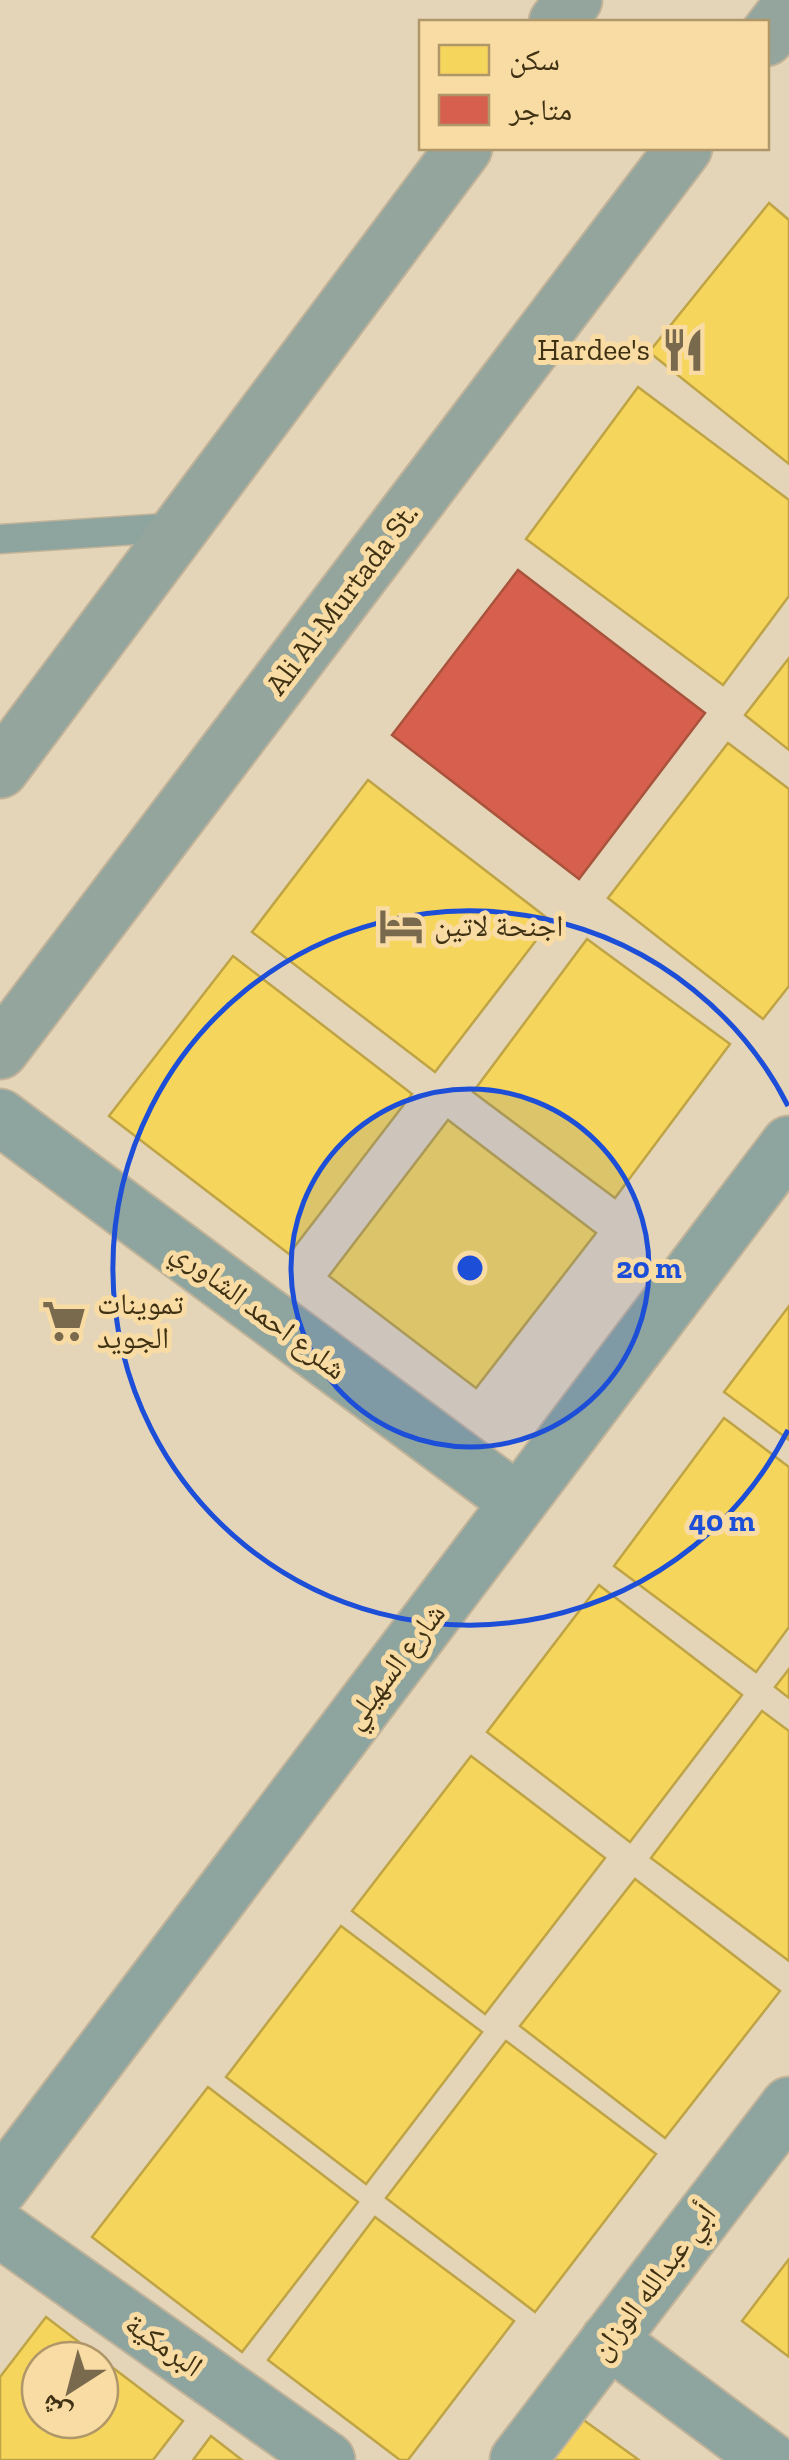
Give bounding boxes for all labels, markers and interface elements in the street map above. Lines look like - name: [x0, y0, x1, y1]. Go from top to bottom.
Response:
- legend: [419, 20, 769, 150]
- text: سكن: [509, 42, 560, 78]
- text: متاجر: [508, 92, 572, 128]
- restaurant icon: Hardee's: [659, 326, 707, 374]
- place label: Hardee's: [537, 332, 650, 368]
- street label: Ali Al-Murtada St.: [258, 496, 426, 702]
- hotel icon: اجنحة لاتين: [377, 902, 425, 950]
- place label: اجنحة لاتين: [434, 908, 564, 944]
- street label: شلرع احمد الشاوري: [161, 1233, 353, 1392]
- centre of rings: [452, 1250, 488, 1286]
- text: 20 m: [616, 1250, 682, 1286]
- place label: تموينات الجويد: [97, 1286, 184, 1356]
- supermarket icon: تموينات الجويد: [40, 1297, 88, 1345]
- text: 40 m: [689, 1503, 755, 1539]
- street label: شارع السهيلي: [335, 1596, 457, 1739]
- street label: أبي عبدالله الوزان: [582, 2197, 728, 2370]
- street label: البرمكية: [118, 2306, 210, 2384]
- north arrow: [20, 2340, 120, 2440]
- text: ش: [34, 2388, 77, 2432]

